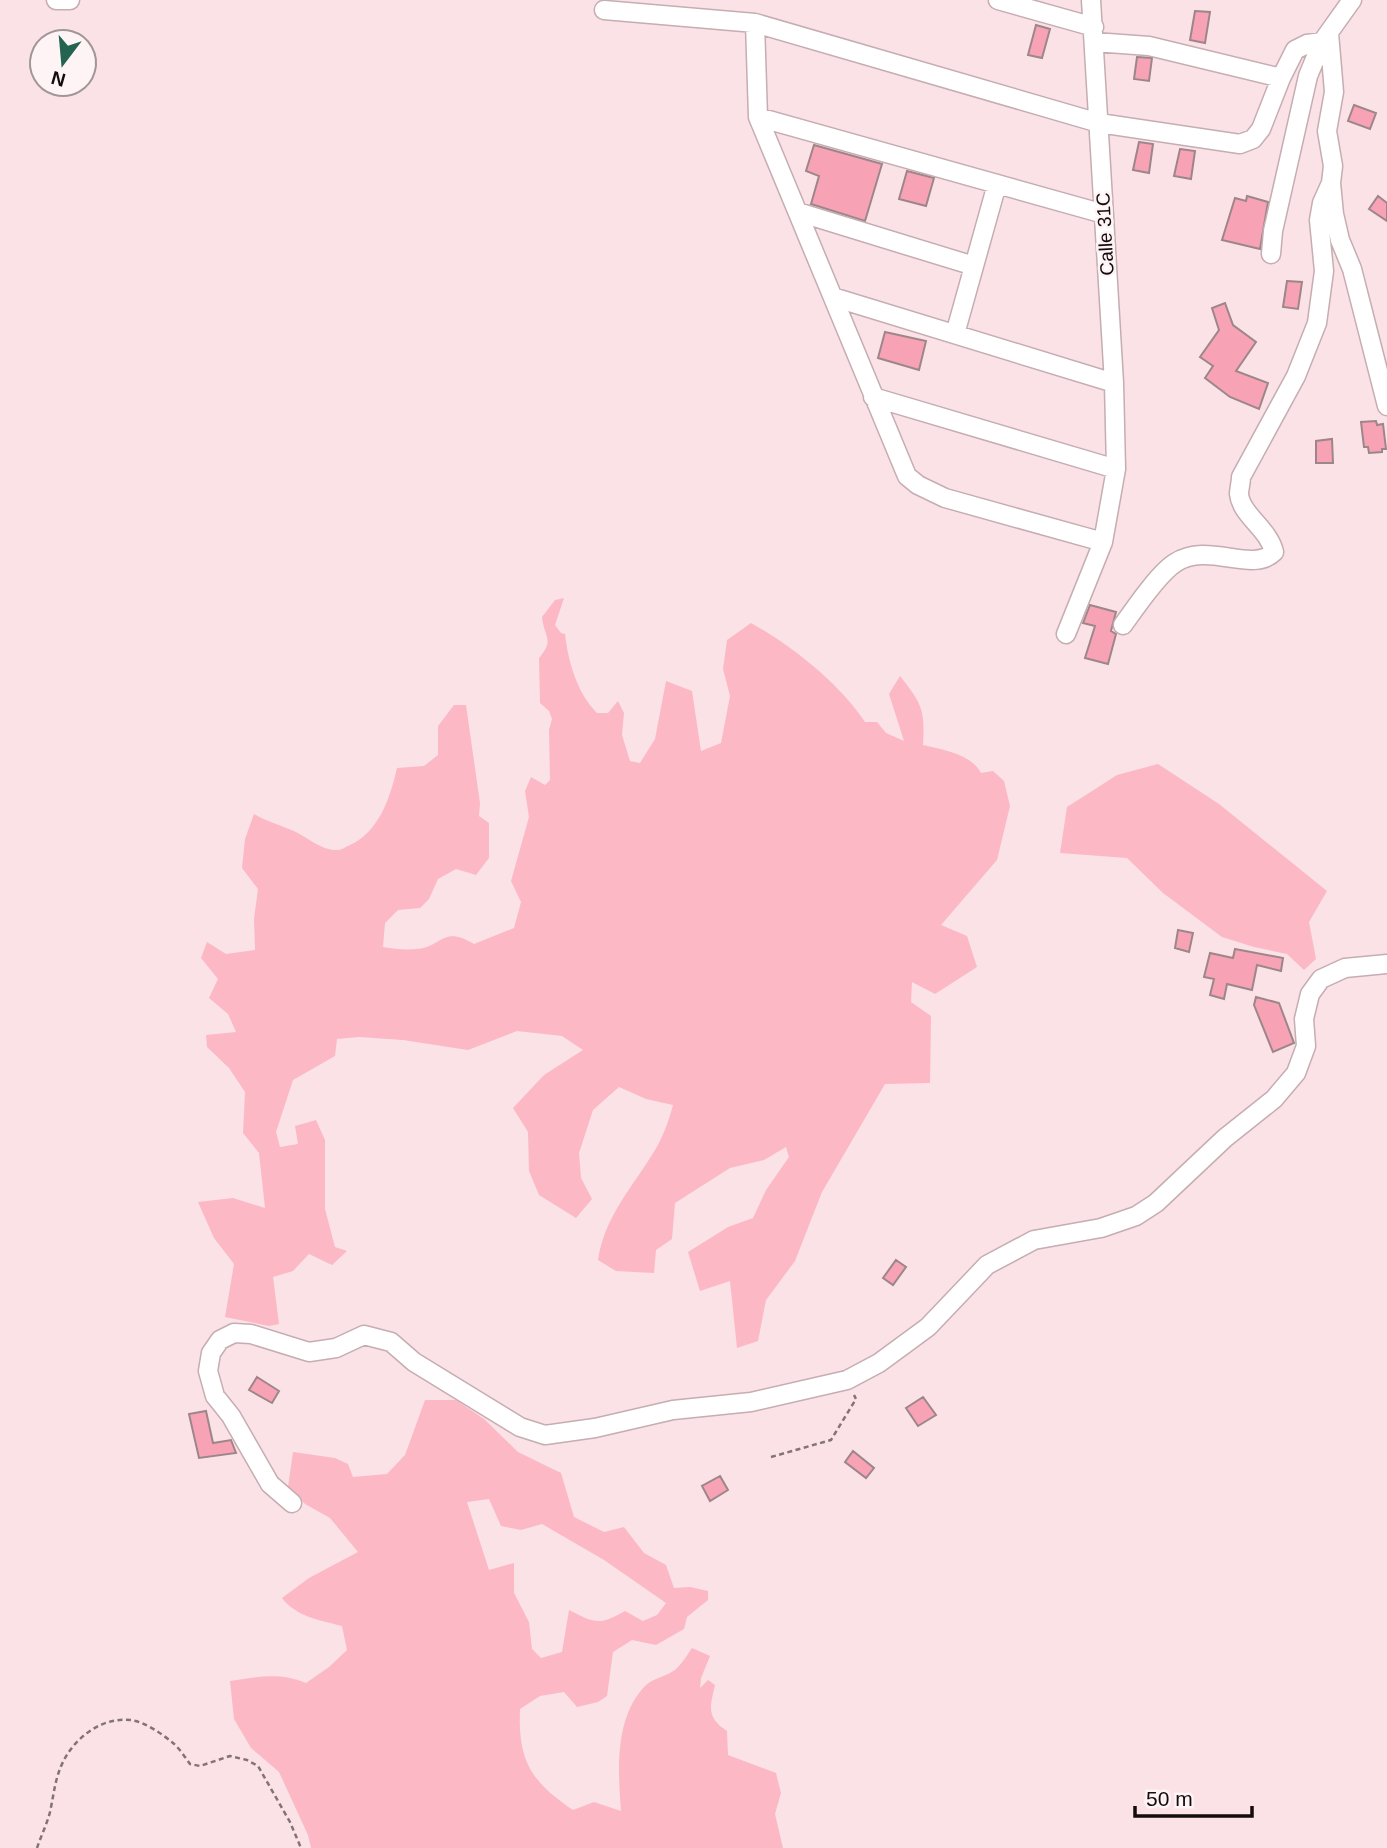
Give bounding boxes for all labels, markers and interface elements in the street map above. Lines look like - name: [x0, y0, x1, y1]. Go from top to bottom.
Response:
- north arrow: [28, 28, 98, 98]
- text: N: [49, 67, 68, 91]
- street label: Calle 31C: [1092, 192, 1118, 276]
- scale bar: [1135, 1774, 1252, 1818]
- text: 50 m: [1146, 1787, 1193, 1810]

